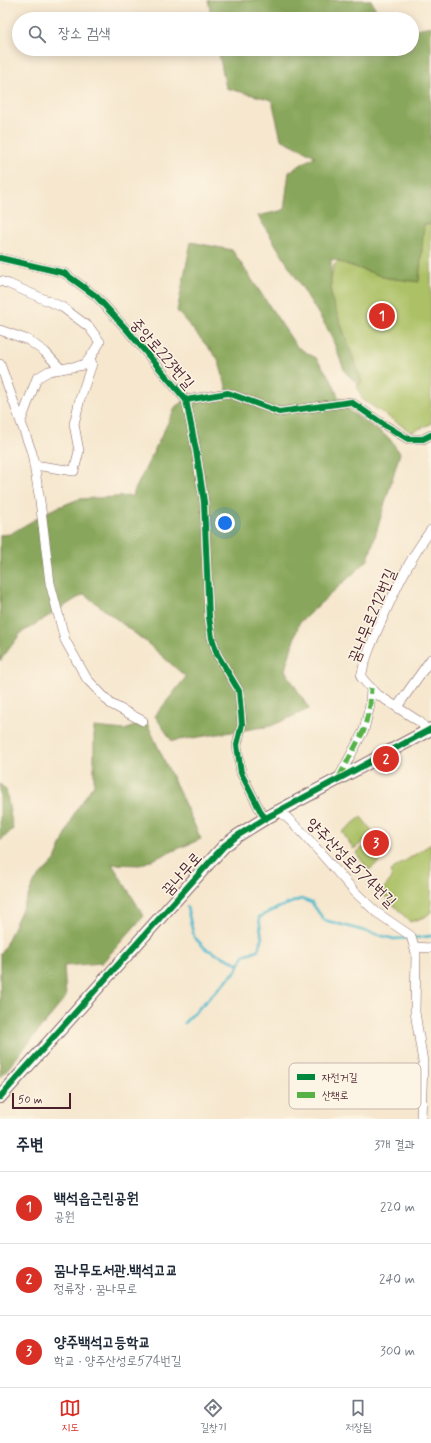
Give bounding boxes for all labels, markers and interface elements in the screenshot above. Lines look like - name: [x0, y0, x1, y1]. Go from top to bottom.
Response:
- search box: [12, 12, 419, 56]
- icon: search: [26, 23, 48, 45]
- text: 장소 검색: [58, 24, 110, 44]
- pin: 1: [369, 301, 395, 331]
- street label: 중앙로223번길: [125, 314, 199, 394]
- your location: [215, 513, 235, 533]
- street label: 꿈나무로212번길: [343, 565, 402, 666]
- pin: 2: [373, 744, 399, 774]
- street label: 양주산성로574번길: [302, 814, 400, 913]
- pin: 3: [363, 828, 389, 858]
- street label: 꿈나무로: [157, 848, 207, 900]
- legend: [289, 1063, 421, 1109]
- text: 자전거길: [322, 1071, 358, 1085]
- text: 산책로: [322, 1089, 349, 1103]
- scale bar: [12, 1091, 71, 1110]
- text: 50 m: [18, 1093, 43, 1107]
- text: 주변: [16, 1134, 43, 1156]
- text: 3개 결과: [374, 1137, 415, 1154]
- text: 백석읍근린공원: [54, 1189, 139, 1209]
- text: 1: [26, 1199, 32, 1216]
- text: 220 m: [380, 1199, 415, 1216]
- text: 공원: [54, 1209, 75, 1226]
- text: 꿈나무도서관.백석고교: [54, 1261, 178, 1281]
- text: 2: [26, 1271, 32, 1288]
- text: 240 m: [379, 1271, 415, 1288]
- text: 정류장 · 꿈나무로: [54, 1281, 137, 1298]
- text: 양주백석고등학교: [54, 1333, 151, 1353]
- text: 3: [26, 1343, 32, 1360]
- text: 300 m: [380, 1343, 415, 1360]
- text: 학교 · 양주산성로574번길: [54, 1353, 181, 1370]
- tab: 지도: [59, 1397, 81, 1435]
- tab: 길찾기: [200, 1397, 227, 1435]
- tab: 저장됨: [345, 1397, 372, 1435]

